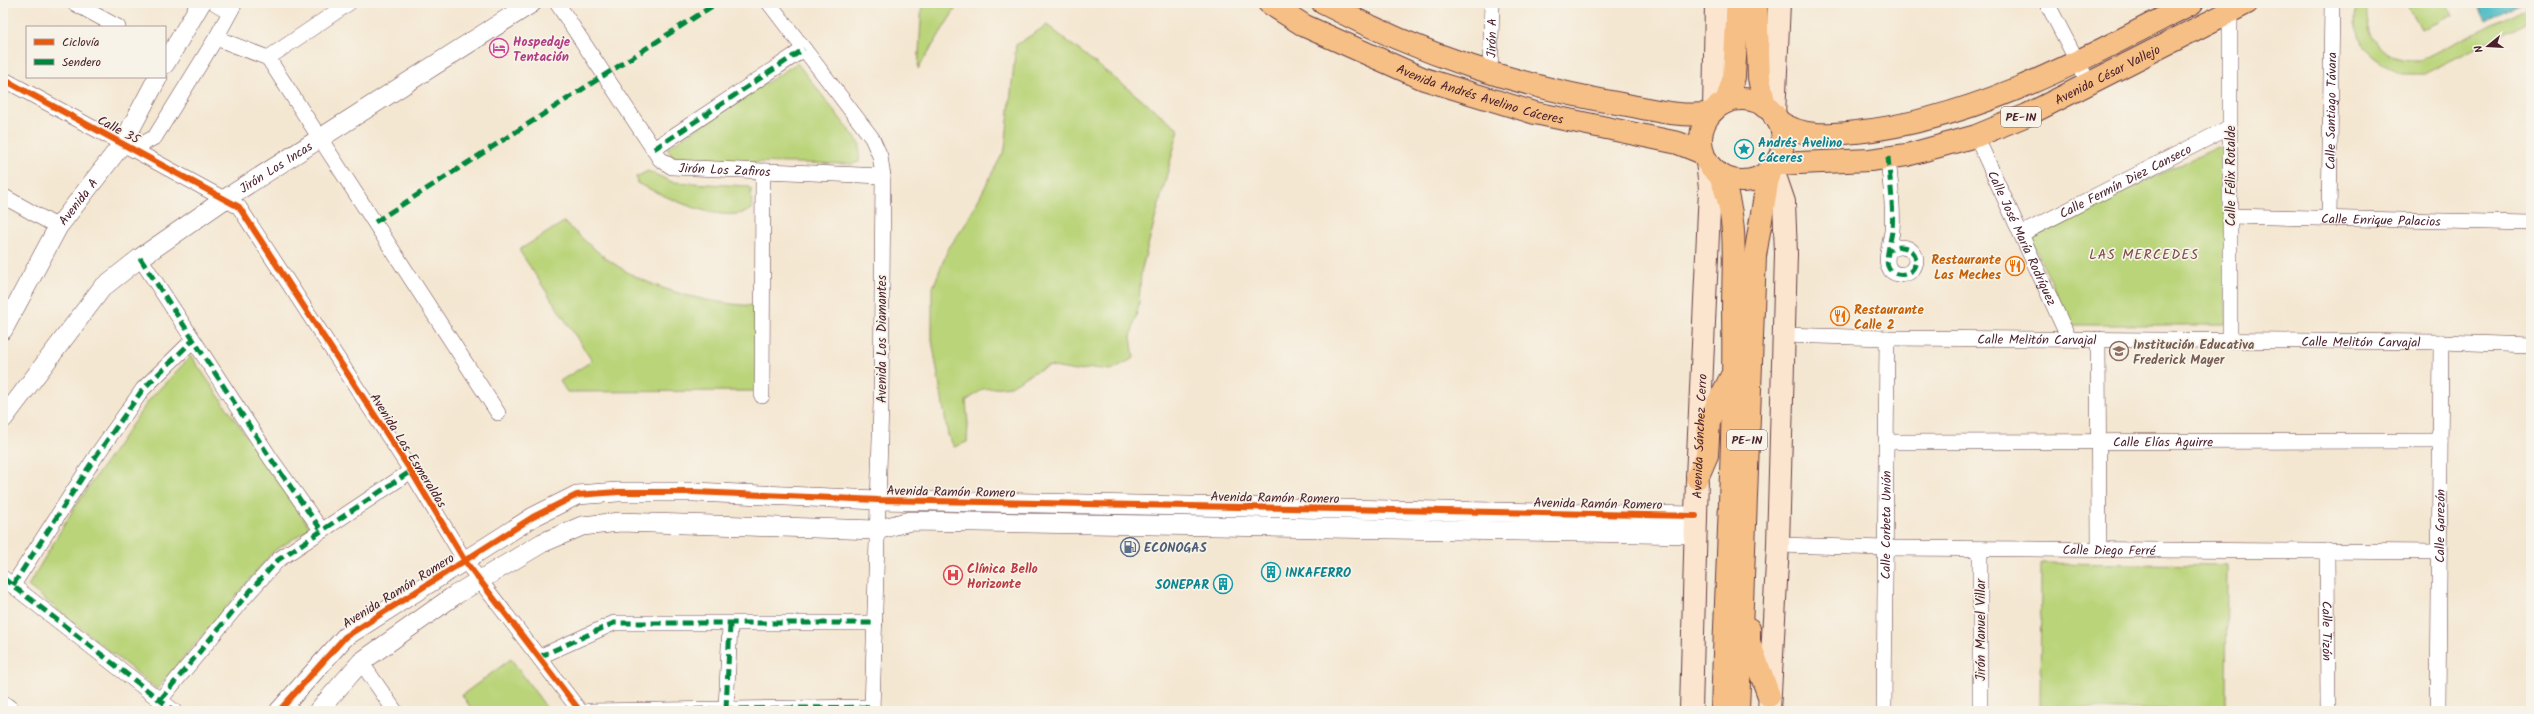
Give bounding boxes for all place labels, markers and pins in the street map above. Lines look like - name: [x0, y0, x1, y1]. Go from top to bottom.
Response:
- place label: Hospedaje Tentación: [513, 32, 571, 68]
- hotel icon: Hospedaje Tentación: [488, 37, 510, 59]
- place label: Andrés Avelino Cáceres: [1758, 133, 1842, 169]
- place icon: Andrés Avelino Cáceres: [1733, 138, 1755, 160]
- place label: Restaurante Las Meches: [1931, 250, 2002, 286]
- restaurant icon: Restaurante Las Meches: [2004, 255, 2026, 277]
- place label: Restaurante Calle 2: [1854, 300, 1924, 336]
- restaurant icon: Restaurante Calle 2: [1829, 305, 1851, 327]
- place label: Institución Educativa Frederick Mayer: [2133, 335, 2255, 371]
- school or university icon: Institución Educativa Frederick Mayer: [2108, 340, 2130, 362]
- fuel station icon: ECONOGAS: [1119, 536, 1141, 558]
- place label: ECONOGAS: [1144, 538, 1207, 559]
- place label: Clínica Bello Horizonte: [967, 559, 1038, 595]
- building icon: INKAFERRO: [1260, 561, 1282, 583]
- place label: INKAFERRO: [1285, 563, 1351, 584]
- hospital icon: Clínica Bello Horizonte: [942, 564, 964, 586]
- building icon: SONEPAR: [1212, 573, 1234, 595]
- place label: SONEPAR: [1155, 575, 1209, 596]

